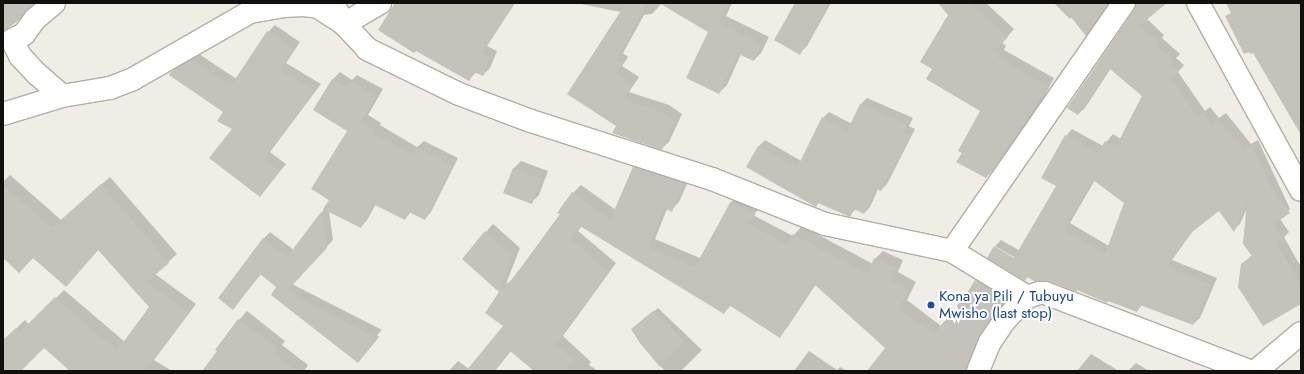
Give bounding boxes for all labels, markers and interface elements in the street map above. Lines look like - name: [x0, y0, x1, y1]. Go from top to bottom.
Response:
- place label: Kona ya Pili / Tubuyu Mwisho (last stop): [939, 287, 1074, 322]
- marker: Kona ya Pili / Tubuyu Mwisho (last stop): [926, 300, 936, 310]

